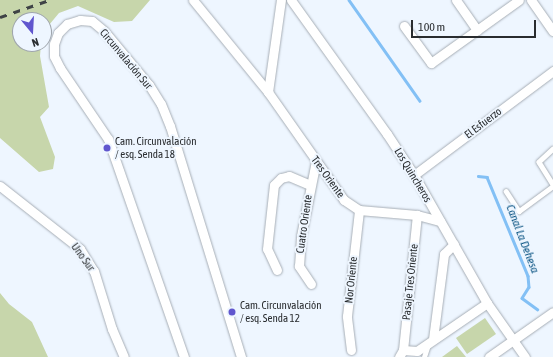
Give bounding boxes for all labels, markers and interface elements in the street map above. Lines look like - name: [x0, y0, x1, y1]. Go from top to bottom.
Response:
- north arrow: [12, 12, 52, 52]
- scale bar: [413, 12, 538, 38]
- text: 100 m: [418, 20, 445, 34]
- street label: Circunvalación Sur: [97, 26, 155, 92]
- text: N: [30, 36, 40, 49]
- street label: El Esfuerzo: [462, 105, 504, 141]
- place label: Cam. Circunvalación / esq. Senda 18: [115, 135, 197, 161]
- marker: Cam. Circunvalación / esq. Senda 18: [102, 143, 112, 153]
- street label: Los Quincheros: [392, 145, 434, 205]
- street label: Tres Oriente: [308, 154, 348, 200]
- street label: Cuatro Oriente: [293, 194, 315, 254]
- water label: Canal La Dehesa: [502, 203, 542, 275]
- street label: Uno Sur: [68, 240, 98, 274]
- street label: Pasaje Tres Oriente: [399, 243, 421, 321]
- street label: Nor Oriente: [342, 256, 360, 304]
- place label: Cam. Circunvalación / esq. Senda 12: [240, 299, 322, 325]
- marker: Cam. Circunvalación / esq. Senda 12: [227, 307, 237, 317]

